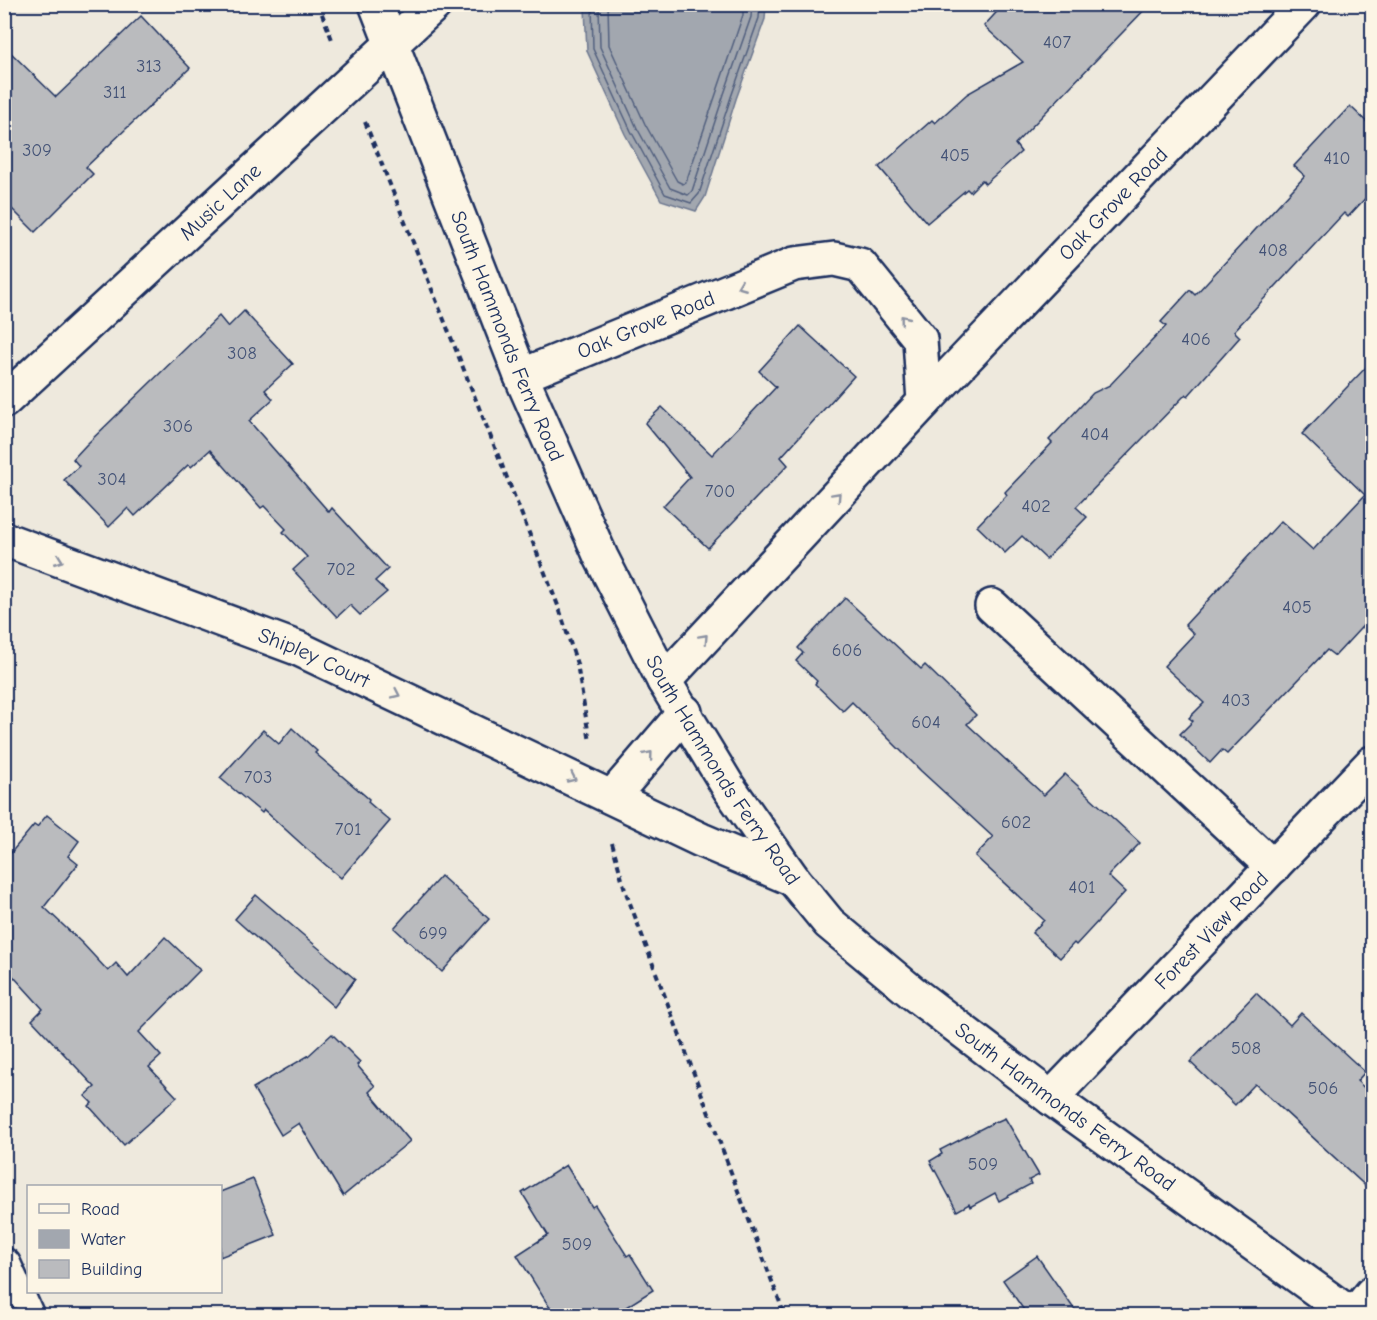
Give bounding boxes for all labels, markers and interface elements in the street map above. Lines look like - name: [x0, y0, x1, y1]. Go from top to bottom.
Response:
- house number: 407: [1043, 32, 1072, 53]
- house number: 313: [136, 56, 162, 77]
- house number: 311: [103, 82, 127, 103]
- house number: 309: [22, 140, 52, 161]
- street label: Oak Grove Road: [1054, 142, 1173, 265]
- house number: 405: [940, 145, 970, 166]
- house number: 410: [1324, 148, 1350, 169]
- street label: Music Lane: [175, 158, 266, 245]
- street label: South Hammonds Ferry Road: [446, 207, 569, 465]
- house number: 408: [1259, 240, 1287, 261]
- one-way arrow: [736, 279, 747, 291]
- street label: Oak Grove Road: [573, 286, 718, 364]
- one-way arrow: [900, 315, 911, 326]
- house number: 406: [1181, 329, 1211, 350]
- house number: 308: [227, 343, 257, 364]
- house number: 306: [163, 416, 193, 437]
- house number: 404: [1081, 424, 1109, 445]
- house number: 304: [98, 469, 126, 490]
- house number: 700: [705, 481, 735, 502]
- one-way arrow: [830, 492, 841, 502]
- house number: 402: [1021, 496, 1051, 517]
- one-way arrow: [54, 552, 64, 565]
- house number: 702: [327, 559, 355, 580]
- house number: 405: [1282, 597, 1312, 618]
- street label: Shipley Court: [255, 623, 374, 693]
- one-way arrow: [697, 635, 708, 645]
- house number: 606: [832, 640, 862, 661]
- street label: South Hammonds Ferry Road: [641, 651, 805, 889]
- one-way arrow: [390, 687, 401, 699]
- house number: 403: [1222, 690, 1250, 711]
- house number: 604: [911, 712, 941, 733]
- one-way arrow: [641, 751, 652, 762]
- house number: 703: [244, 767, 272, 788]
- one-way arrow: [566, 771, 577, 783]
- house number: 602: [1001, 812, 1031, 833]
- house number: 701: [335, 819, 361, 840]
- street label: Forest View Road: [1150, 867, 1273, 994]
- house number: 401: [1069, 877, 1095, 898]
- house number: 699: [419, 923, 447, 944]
- street label: South Hammonds Ferry Road: [950, 1017, 1180, 1196]
- house number: 508: [1231, 1038, 1261, 1059]
- house number: 506: [1308, 1078, 1338, 1099]
- house number: 509: [968, 1154, 998, 1175]
- legend: [27, 1185, 222, 1293]
- text: Road: [81, 1199, 120, 1220]
- text: Water: [81, 1229, 126, 1250]
- house number: 509: [562, 1234, 592, 1255]
- text: Building: [81, 1259, 143, 1280]

